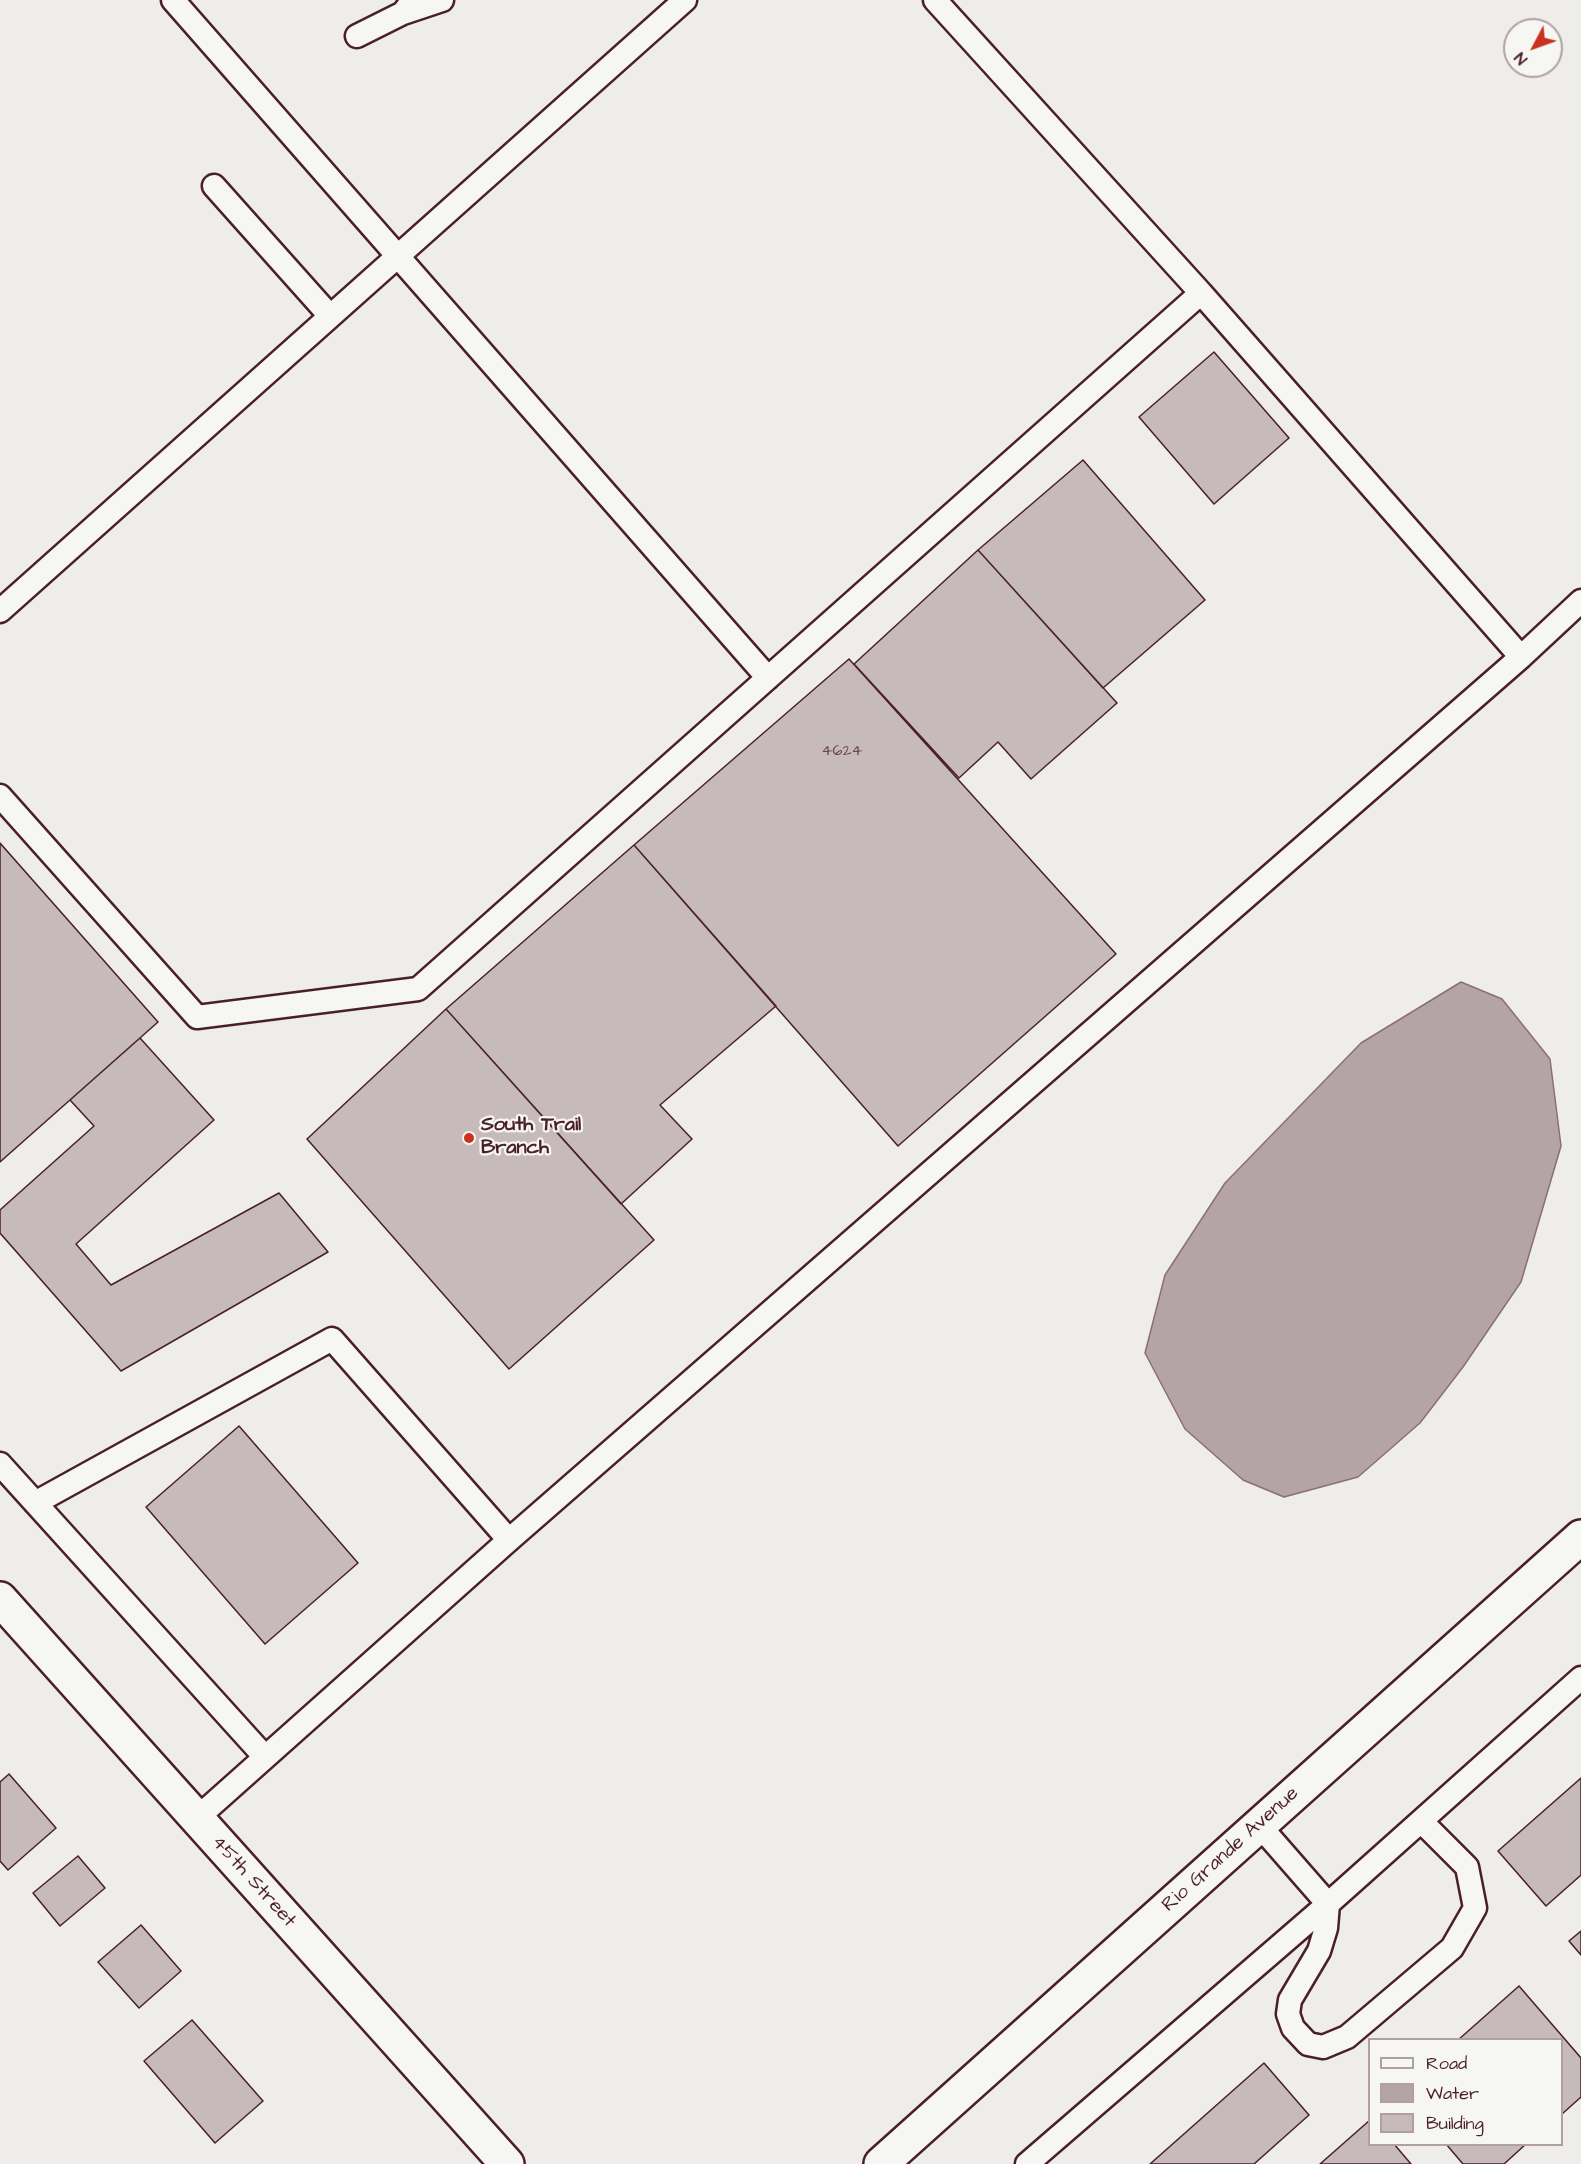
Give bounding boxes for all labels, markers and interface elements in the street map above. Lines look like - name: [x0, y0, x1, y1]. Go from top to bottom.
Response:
- north arrow: [1503, 18, 1563, 78]
- text: N: [1509, 47, 1533, 69]
- house number: 4624: [822, 742, 862, 762]
- place label: South Trail Branch: [481, 1114, 581, 1161]
- marker: South Trail Branch: [462, 1131, 476, 1145]
- street label: Rio Grande Avenue: [1158, 1782, 1304, 1918]
- street label: 45th Street: [205, 1831, 301, 1933]
- legend: [1368, 2038, 1563, 2146]
- text: Road: [1426, 2051, 1467, 2076]
- text: Water: [1426, 2081, 1479, 2106]
- text: Building: [1426, 2111, 1484, 2136]

